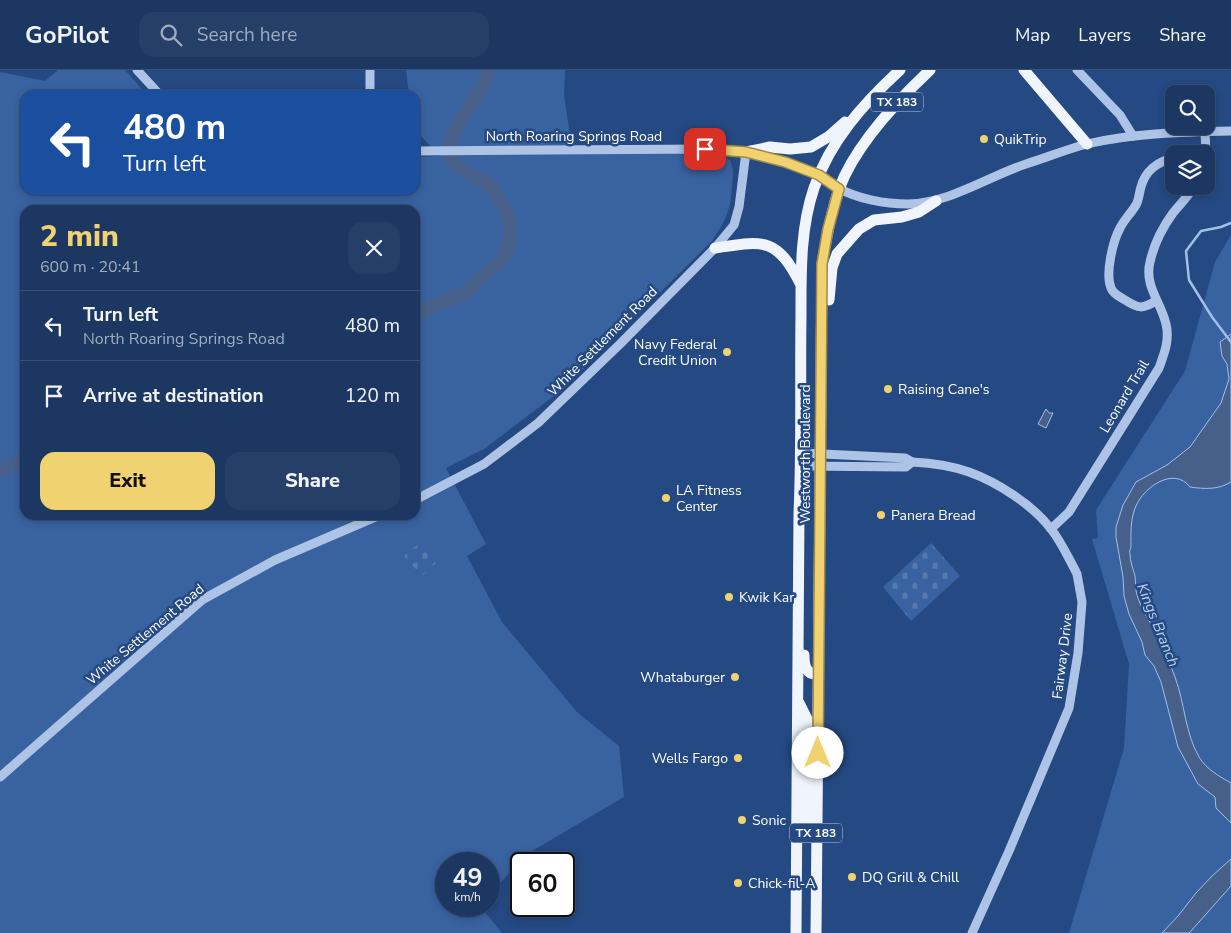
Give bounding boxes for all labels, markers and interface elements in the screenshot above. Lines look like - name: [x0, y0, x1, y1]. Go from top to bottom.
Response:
- search box: [139, 12, 489, 57]
- text: GoPilot: [25, 19, 109, 51]
- icon: search: [157, 21, 185, 49]
- text: Search here: [197, 22, 297, 48]
- text: Map: [1015, 23, 1050, 47]
- text: Layers: [1078, 23, 1131, 47]
- text: Share: [1159, 23, 1206, 47]
- map controls: [1165, 85, 1215, 195]
- button: search: [1165, 85, 1215, 135]
- road number: TX 183: [871, 92, 923, 112]
- text: 480 m: [123, 104, 226, 151]
- icon: left: [40, 110, 105, 175]
- street label: North Roaring Springs Road: [486, 127, 662, 146]
- pin: [684, 128, 726, 170]
- place label: QuikTrip: [994, 130, 1047, 149]
- marker: QuikTrip: [978, 133, 990, 145]
- icon: arrive: [691, 135, 719, 163]
- button: layers: [1165, 145, 1215, 195]
- text: Turn left: [123, 149, 206, 179]
- text: 2 min: [40, 216, 119, 257]
- button: close: [348, 222, 400, 274]
- text: 600 m · 20:41: [40, 256, 141, 278]
- street label: White Settlement Road: [543, 282, 661, 400]
- text: Turn left: [83, 302, 158, 328]
- icon: left: [40, 312, 68, 340]
- text: 480 m: [345, 313, 400, 339]
- text: North Roaring Springs Road: [83, 328, 285, 350]
- place label: Navy Federal Credit Union: [634, 335, 718, 370]
- marker: Navy Federal Credit Union: [721, 346, 733, 358]
- street label: Leonard Trail: [1095, 356, 1154, 436]
- place label: Raising Cane's: [898, 380, 990, 399]
- icon: arrive: [40, 382, 68, 410]
- text: Arrive at destination: [83, 383, 264, 409]
- text: 120 m: [345, 383, 400, 409]
- marker: Raising Cane's: [882, 383, 894, 395]
- street label: Westworth Boulevard: [796, 384, 815, 524]
- button: Exit: [40, 452, 215, 510]
- button: Share: [225, 452, 400, 510]
- place label: LA Fitness Center: [676, 481, 742, 516]
- marker: LA Fitness Center: [660, 492, 672, 504]
- place label: Panera Bread: [891, 506, 976, 525]
- marker: Panera Bread: [875, 509, 887, 521]
- street label: White Settlement Road: [82, 579, 208, 689]
- water label: Kings Branch: [1132, 580, 1184, 670]
- place label: Kwik Kar: [739, 588, 794, 607]
- marker: Kwik Kar: [723, 591, 735, 603]
- street label: Fairway Drive: [1048, 612, 1077, 700]
- place label: Whataburger: [640, 668, 725, 687]
- marker: Whataburger: [729, 671, 741, 683]
- position arrow: [791, 726, 843, 778]
- place label: Wells Fargo: [652, 749, 728, 768]
- marker: Wells Fargo: [732, 752, 744, 764]
- place label: Sonic: [752, 811, 787, 830]
- marker: Sonic: [736, 814, 748, 826]
- road number: TX 183: [790, 824, 842, 842]
- speed limit sign: 60: [510, 852, 575, 917]
- text: 49: [452, 861, 483, 895]
- place label: DQ Grill & Chill: [862, 868, 960, 887]
- marker: DQ Grill & Chill: [846, 871, 858, 883]
- place label: Chick-fil-A: [748, 874, 815, 893]
- marker: Chick-fil-A: [732, 877, 744, 889]
- text: km/h: [454, 889, 481, 905]

